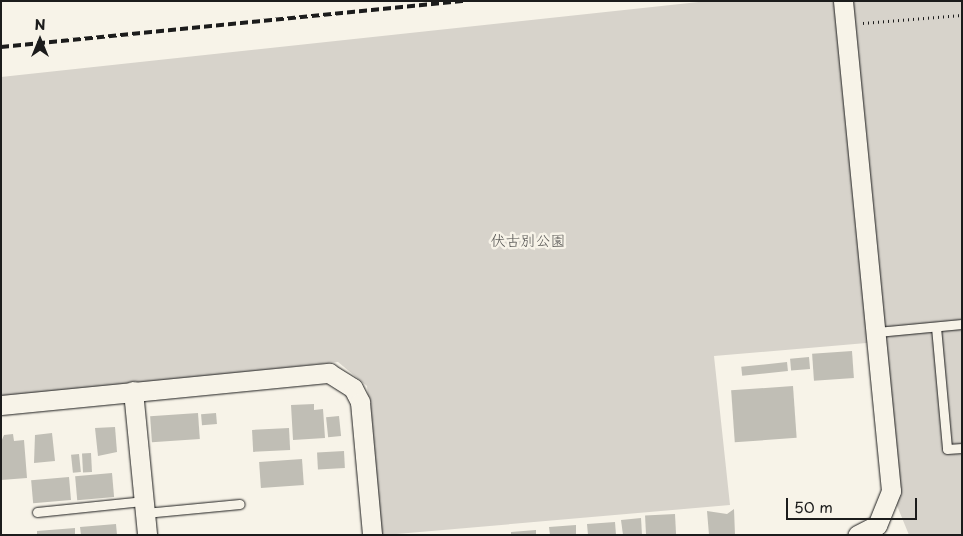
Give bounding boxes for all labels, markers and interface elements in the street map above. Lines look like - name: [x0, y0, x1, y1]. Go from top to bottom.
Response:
- text: N: [34, 14, 46, 35]
- north arrow: [15, 15, 65, 65]
- park label: 伏古別公園: [491, 231, 565, 249]
- scale bar: [788, 488, 919, 520]
- text: 50 m: [794, 495, 833, 518]

